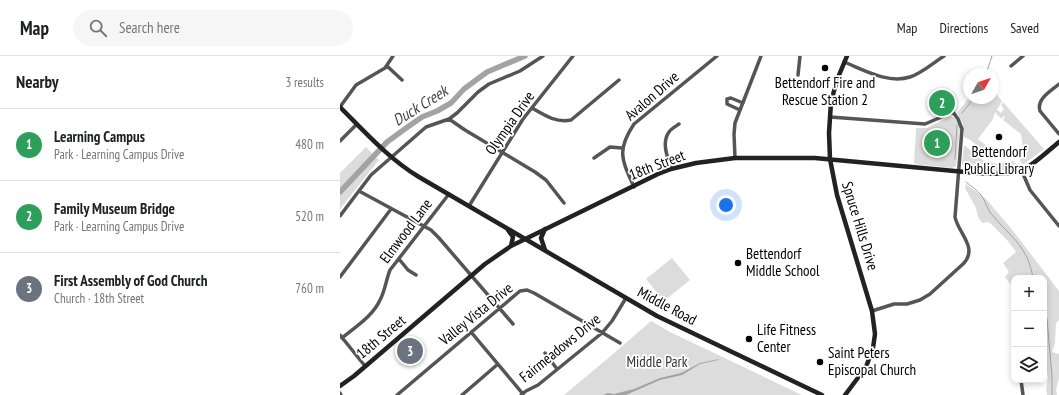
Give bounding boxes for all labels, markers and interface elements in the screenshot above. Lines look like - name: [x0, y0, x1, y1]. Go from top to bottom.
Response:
- search box: [73, 10, 353, 46]
- text: Map: [20, 16, 49, 40]
- icon: search: [87, 17, 109, 39]
- text: Search here: [119, 18, 180, 37]
- text: Map: [897, 19, 917, 37]
- text: Directions: [939, 19, 988, 37]
- text: Saved: [1010, 19, 1039, 37]
- marker: Bettendorf Fire and Rescue Station 2: [820, 63, 830, 73]
- street label: Avalon Drive: [621, 67, 683, 124]
- north arrow: [963, 68, 999, 104]
- text: Nearby: [16, 71, 59, 93]
- place label: Bettendorf Fire and Rescue Station 2: [775, 73, 875, 109]
- text: 3 results: [285, 74, 324, 91]
- water label: Duck Creek: [389, 79, 453, 130]
- street label: Olympia Drive: [481, 87, 538, 158]
- pin: 2: [929, 88, 955, 118]
- text: Learning Campus: [54, 127, 145, 146]
- pin: 1: [924, 128, 950, 158]
- marker: Bettendorf Public Library: [994, 132, 1004, 142]
- text: 1: [26, 136, 32, 153]
- text: 480 m: [295, 136, 324, 153]
- place label: Bettendorf Public Library: [964, 142, 1034, 178]
- street label: 18th Street: [626, 145, 688, 184]
- text: Park · Learning Campus Drive: [54, 146, 184, 163]
- street label: Spruce Hills Drive: [838, 179, 883, 273]
- street label: Elmwood Lane: [375, 195, 436, 267]
- your location: [716, 195, 736, 215]
- text: Family Museum Bridge: [54, 199, 175, 218]
- text: 2: [26, 208, 32, 225]
- text: 520 m: [295, 208, 324, 225]
- text: Park · Learning Campus Drive: [54, 218, 184, 235]
- place label: Bettendorf Middle School: [746, 244, 820, 280]
- marker: Bettendorf Middle School: [733, 258, 743, 268]
- text: First Assembly of God Church: [54, 271, 207, 290]
- map controls: [1011, 275, 1047, 383]
- button: +: [1011, 275, 1047, 311]
- street label: Valley Vista Drive: [434, 278, 516, 350]
- text: 3: [26, 280, 32, 297]
- text: 760 m: [295, 280, 324, 297]
- street label: Middle Road: [634, 282, 700, 329]
- text: Church · 18th Street: [54, 290, 144, 307]
- street label: Fairmeadows Drive: [515, 309, 604, 386]
- street label: 18th Street: [352, 311, 409, 363]
- button: −: [1011, 311, 1047, 347]
- place label: Life Fitness Center: [757, 320, 816, 356]
- marker: Life Fitness Center: [744, 334, 754, 344]
- pin: 3: [397, 336, 423, 366]
- place label: Saint Peters Episcopal Church: [828, 343, 916, 379]
- button: layers: [1011, 347, 1047, 383]
- park label: Middle Park: [627, 352, 688, 371]
- marker: Saint Peters Episcopal Church: [815, 357, 825, 367]

